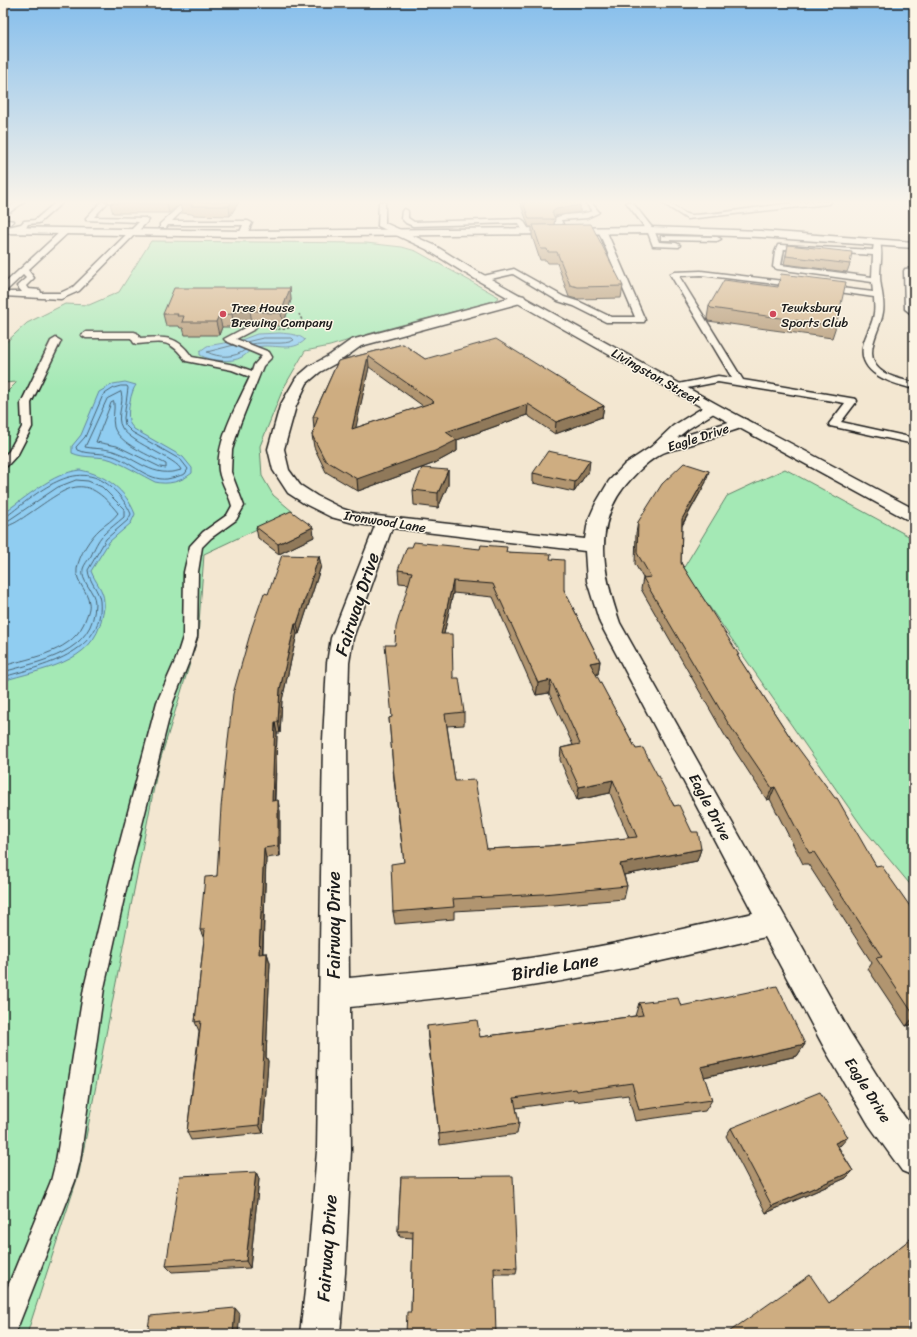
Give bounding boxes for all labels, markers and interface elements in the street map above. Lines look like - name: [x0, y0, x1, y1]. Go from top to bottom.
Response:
- place label: Tree House Brewing Company: [231, 296, 333, 334]
- place label: Tewksbury Sports Club: [781, 296, 848, 334]
- marker: Tree House Brewing Company: [218, 309, 228, 319]
- marker: Tewksbury Sports Club: [768, 309, 778, 319]
- street label: Livingston Street: [607, 342, 705, 412]
- street label: Eagle Drive: [664, 417, 732, 458]
- street label: Ironwood Lane: [341, 504, 428, 539]
- street label: Fairway Drive: [325, 548, 389, 660]
- street label: Eagle Drive: [681, 769, 739, 846]
- street label: Fairway Drive: [318, 871, 350, 979]
- street label: Birdie Lane: [509, 944, 601, 990]
- street label: Eagle Drive: [838, 1052, 899, 1128]
- street label: Fairway Drive: [307, 1193, 347, 1303]

